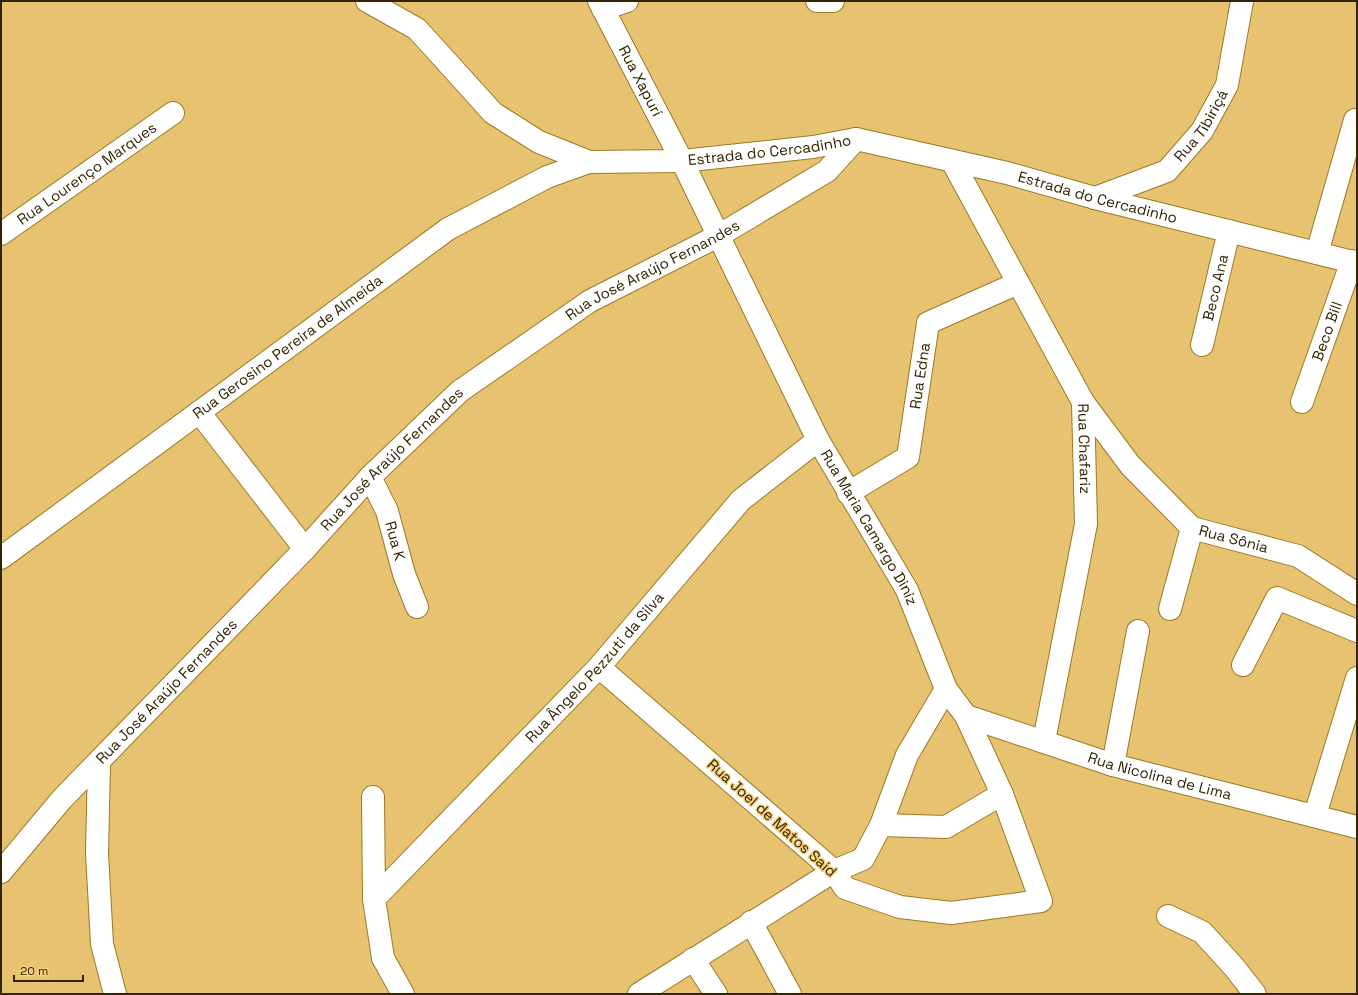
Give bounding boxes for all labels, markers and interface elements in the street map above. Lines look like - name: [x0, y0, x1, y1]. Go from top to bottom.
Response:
- street label: Rua Xapurí: [615, 42, 667, 120]
- street label: Rua Tibiriçá: [1170, 86, 1232, 165]
- street label: Rua Lourenço Marques: [13, 118, 160, 229]
- street label: Estrada do Cercadinho: [687, 130, 853, 169]
- street label: Estrada do Cercadinho: [1016, 167, 1179, 227]
- street label: Rua José Araújo Fernandes: [561, 215, 743, 324]
- street label: Beco Ana: [1198, 252, 1232, 323]
- street label: Rua Gerosino Pereira de Almeida: [189, 270, 386, 423]
- street label: Beco Bill: [1307, 299, 1346, 364]
- street label: Rua Edna: [905, 341, 934, 410]
- street label: Rua José Araújo Fernandes: [316, 383, 467, 534]
- street label: Rua Chafariz: [1074, 403, 1095, 494]
- street label: Rua Maria Camargo Diniz: [817, 446, 922, 608]
- street label: Rua K: [381, 519, 410, 563]
- street label: Rua Sônia: [1197, 520, 1271, 557]
- street label: Rua Ângelo Pezzuti da Silva: [521, 588, 668, 746]
- street label: Rua José Araújo Fernandes: [91, 615, 241, 768]
- street label: Rua Nicolina de Lima: [1086, 747, 1234, 804]
- street label: Rua Joel de Matos Said: [704, 754, 841, 881]
- scale bar: [14, 957, 83, 983]
- text: 20 m: [20, 963, 48, 979]

